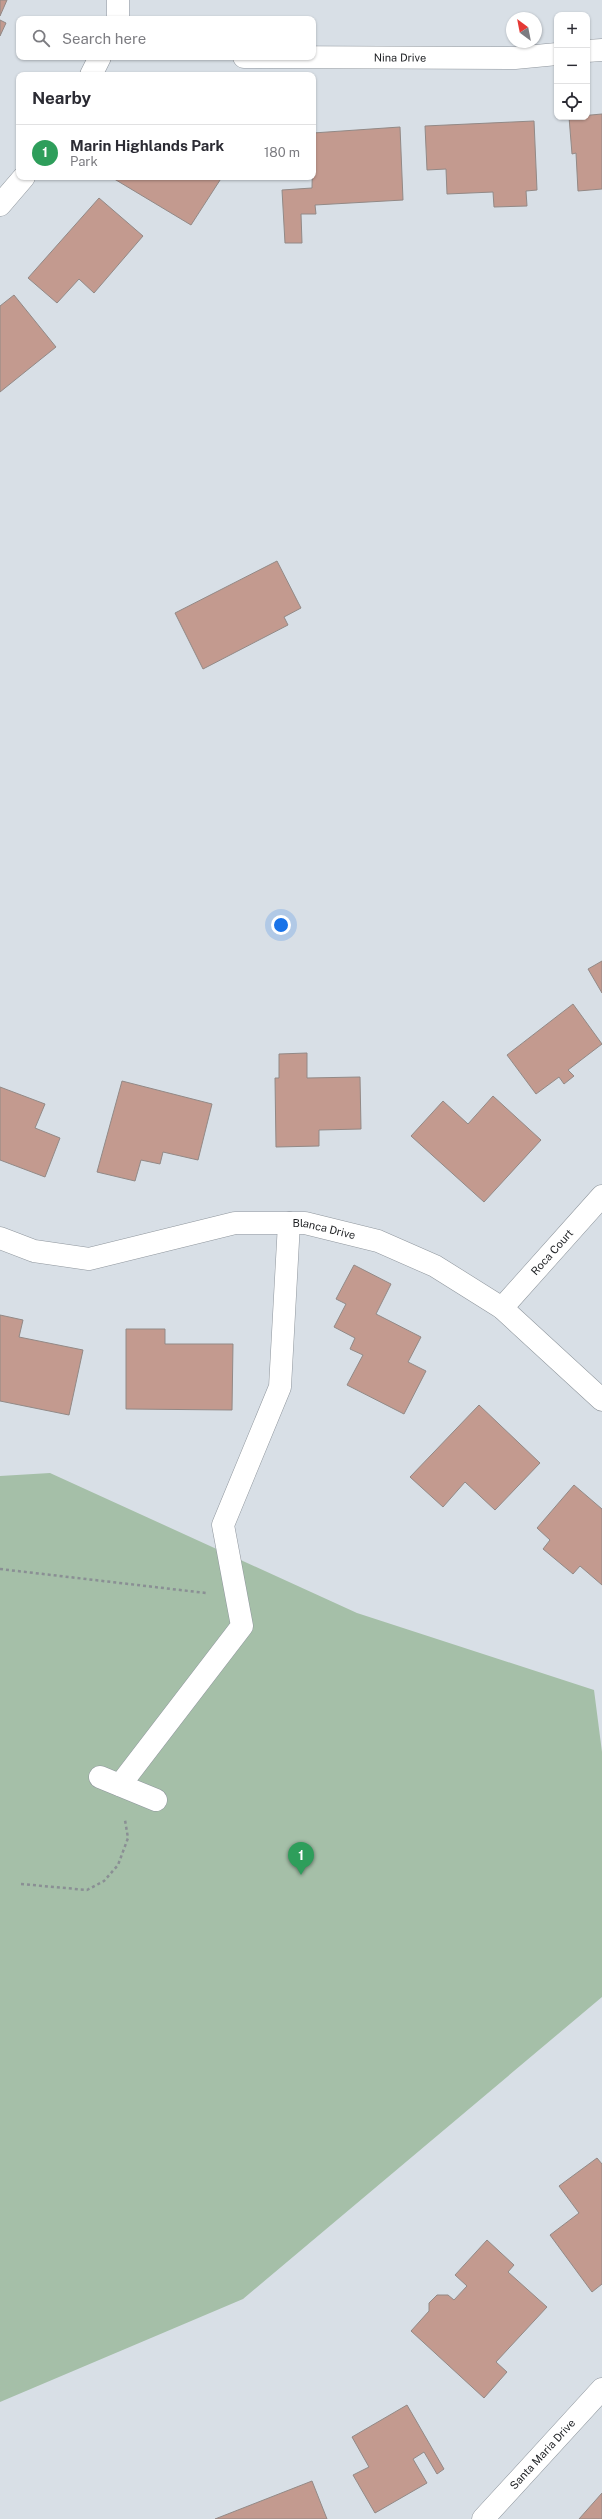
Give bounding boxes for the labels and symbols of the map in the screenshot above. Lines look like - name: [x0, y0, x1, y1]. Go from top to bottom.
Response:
- north arrow: [506, 12, 542, 48]
- street label: Nina Drive: [374, 51, 426, 64]
- your location: [271, 915, 291, 935]
- street label: Blanca Drive: [293, 1217, 357, 1241]
- street label: Roca Court: [529, 1227, 575, 1277]
- pin: 1: [288, 1842, 314, 1875]
- street label: Santa Maria Drive: [507, 2417, 577, 2492]

